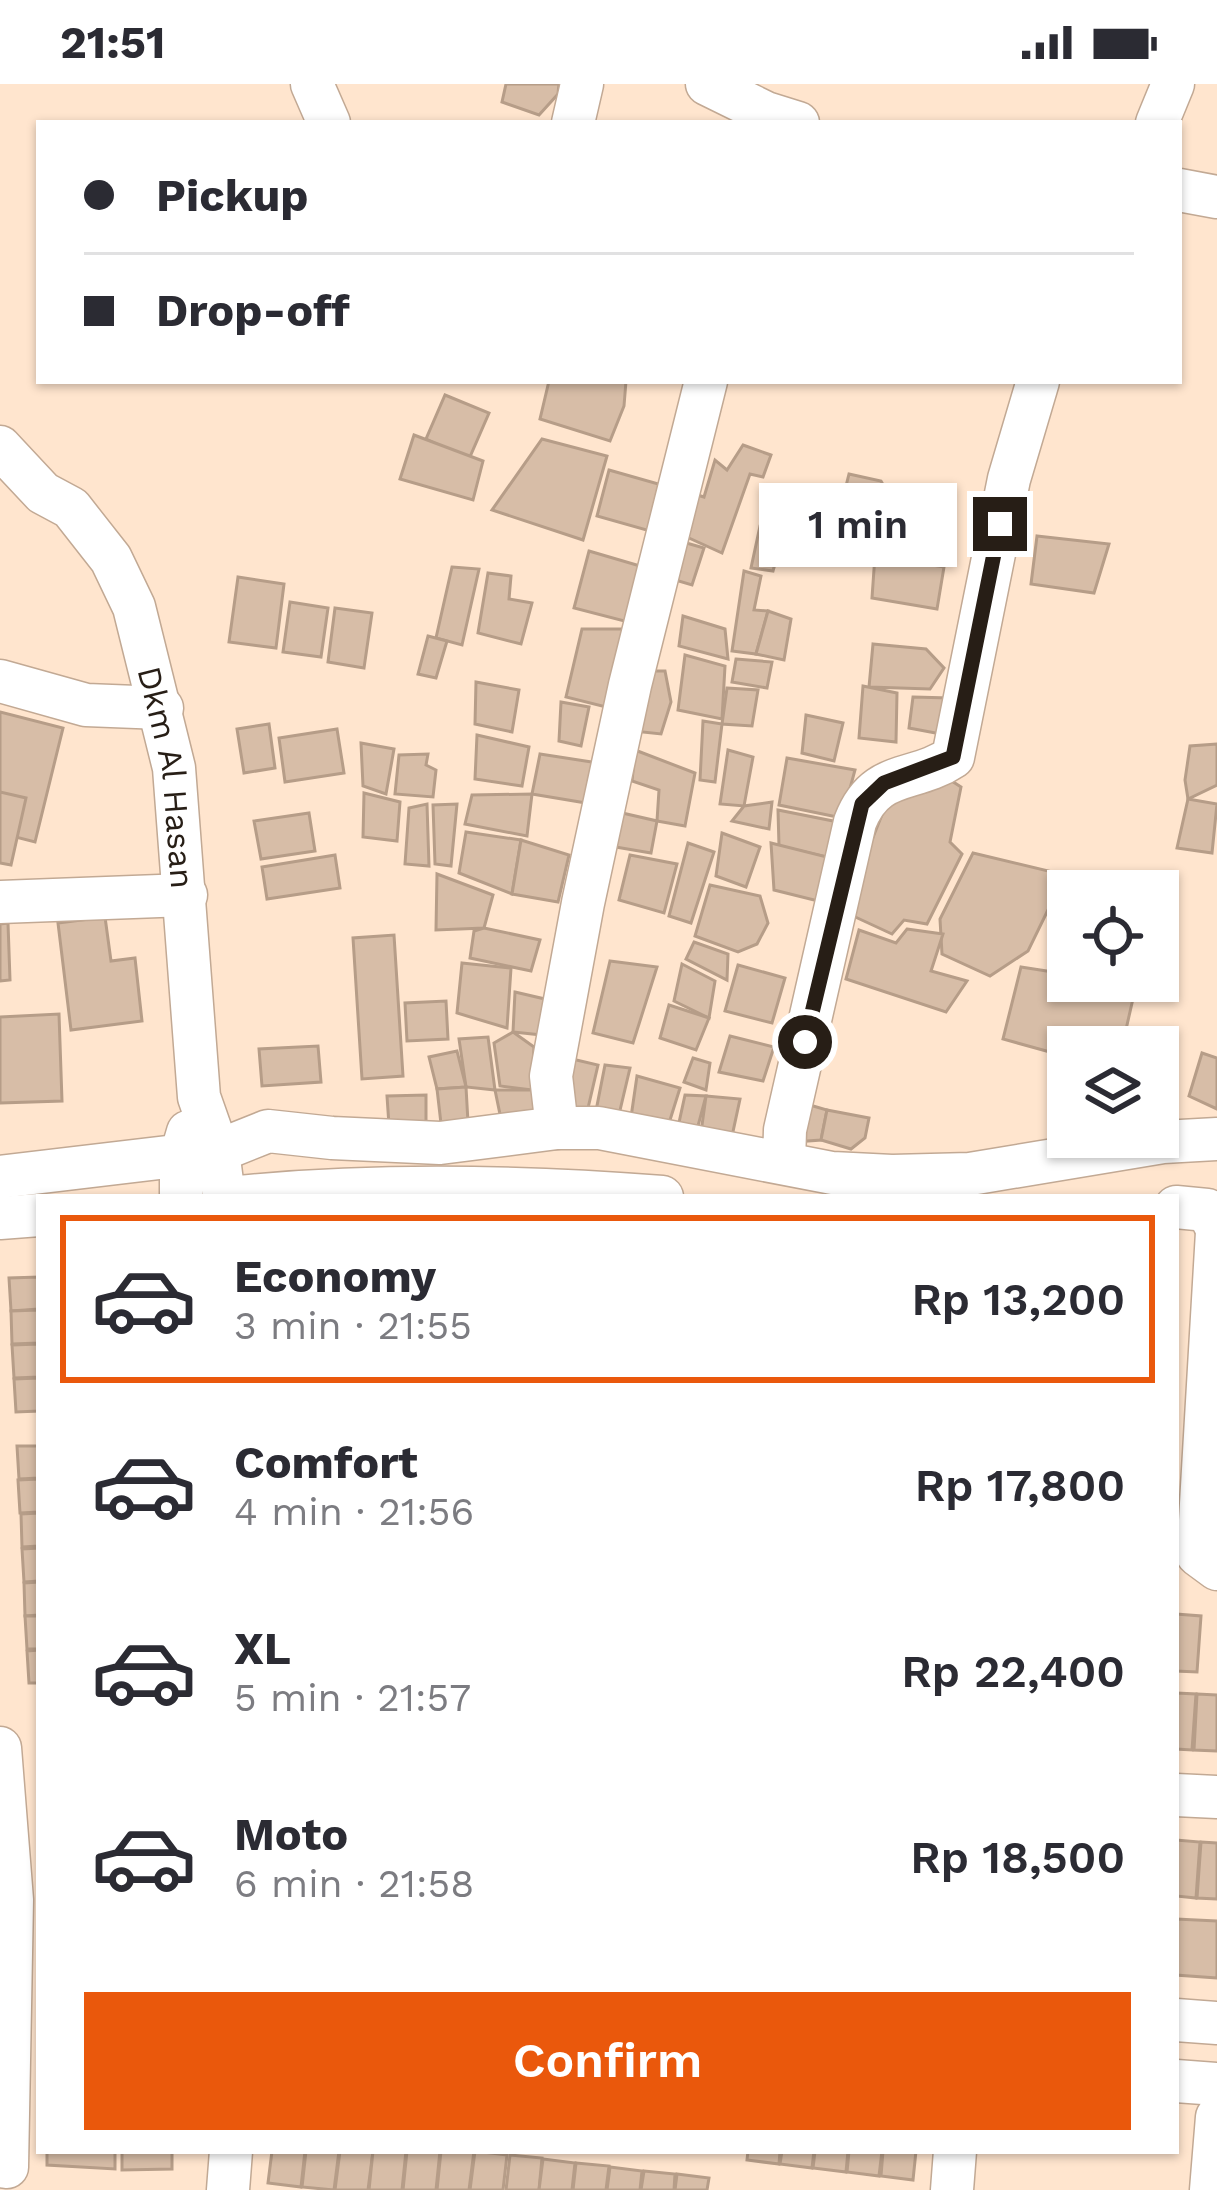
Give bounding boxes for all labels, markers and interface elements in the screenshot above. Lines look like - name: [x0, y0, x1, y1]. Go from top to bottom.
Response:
- text: 21:51: [60, 16, 165, 69]
- text: Pickup: [156, 169, 308, 222]
- text: Drop-off: [156, 284, 350, 337]
- callout: 1 min: [760, 482, 958, 566]
- route end: [973, 497, 1027, 551]
- text: 1 min: [808, 502, 908, 547]
- street label: Dkm Al Hasan: [130, 662, 203, 890]
- map controls: [1047, 870, 1179, 1158]
- button: locate: [1047, 870, 1179, 1002]
- route start: [778, 1015, 832, 1069]
- button: layers: [1047, 1026, 1179, 1158]
- icon: car: [90, 1245, 198, 1353]
- text: Economy: [234, 1250, 436, 1303]
- text: Rp 13,200: [911, 1273, 1125, 1326]
- text: 3 min · 21:55: [234, 1303, 472, 1348]
- icon: car: [90, 1431, 198, 1539]
- text: Comfort: [234, 1436, 418, 1489]
- text: Rp 17,800: [915, 1459, 1125, 1512]
- text: 4 min · 21:56: [234, 1489, 474, 1534]
- icon: car: [90, 1617, 198, 1725]
- text: XL: [234, 1622, 291, 1675]
- text: Rp 22,400: [901, 1645, 1125, 1698]
- text: 5 min · 21:57: [234, 1675, 471, 1720]
- icon: car: [90, 1803, 198, 1911]
- text: Moto: [234, 1808, 348, 1861]
- text: Rp 18,500: [910, 1831, 1125, 1884]
- text: 6 min · 21:58: [234, 1861, 474, 1906]
- button: Confirm: [84, 1992, 1131, 2130]

